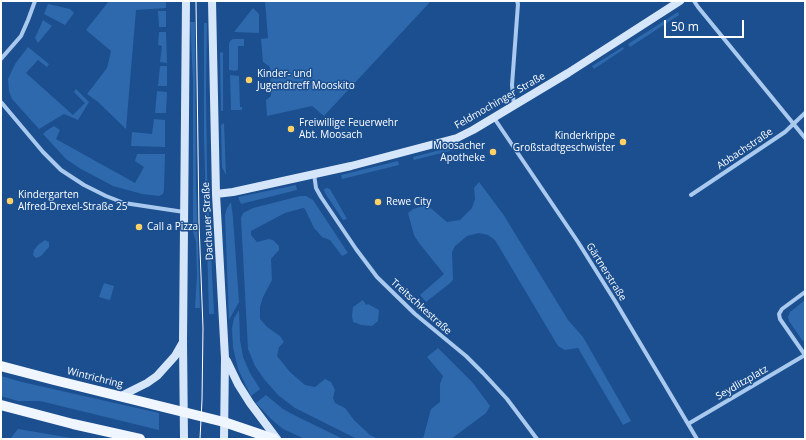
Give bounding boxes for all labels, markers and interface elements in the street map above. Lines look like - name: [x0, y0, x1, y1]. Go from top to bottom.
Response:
- scale bar: [666, 12, 746, 38]
- text: 50 m: [671, 18, 699, 35]
- place label: Kinder- und Jugendtreff Mooskito: [257, 68, 355, 92]
- street label: Feldmochinger Straße: [453, 70, 547, 132]
- marker: Kinder- und Jugendtreff Mooskito: [244, 75, 254, 85]
- place label: Freiwillige Feuerwehr Abt. Moosach: [299, 117, 398, 140]
- marker: Freiwillige Feuerwehr Abt. Moosach: [286, 124, 296, 134]
- street label: Abbachstraße: [715, 126, 775, 172]
- place label: Kinderkrippe Großstadtgeschwister: [513, 130, 615, 154]
- marker: Kinderkrippe Großstadtgeschwister: [618, 137, 628, 147]
- place label: Moosacher Apotheke: [433, 140, 485, 164]
- marker: Moosacher Apotheke: [488, 147, 498, 157]
- street label: Dachauer Straße: [200, 182, 216, 260]
- place label: Kindergarten Alfred-Drexel-Straße 25: [18, 189, 127, 212]
- marker: Kindergarten Alfred-Drexel-Straße 25: [5, 196, 15, 206]
- place label: Rewe City: [386, 196, 431, 208]
- marker: Rewe City: [373, 197, 383, 207]
- place label: Call a Pizza: [147, 221, 198, 233]
- marker: Call a Pizza: [134, 222, 144, 232]
- street label: Gärtnerstraße: [583, 241, 629, 303]
- street label: Treitschkestraße: [388, 277, 454, 337]
- street label: Seydlitzplatz: [714, 363, 770, 403]
- street label: Wintrichring: [66, 365, 124, 391]

